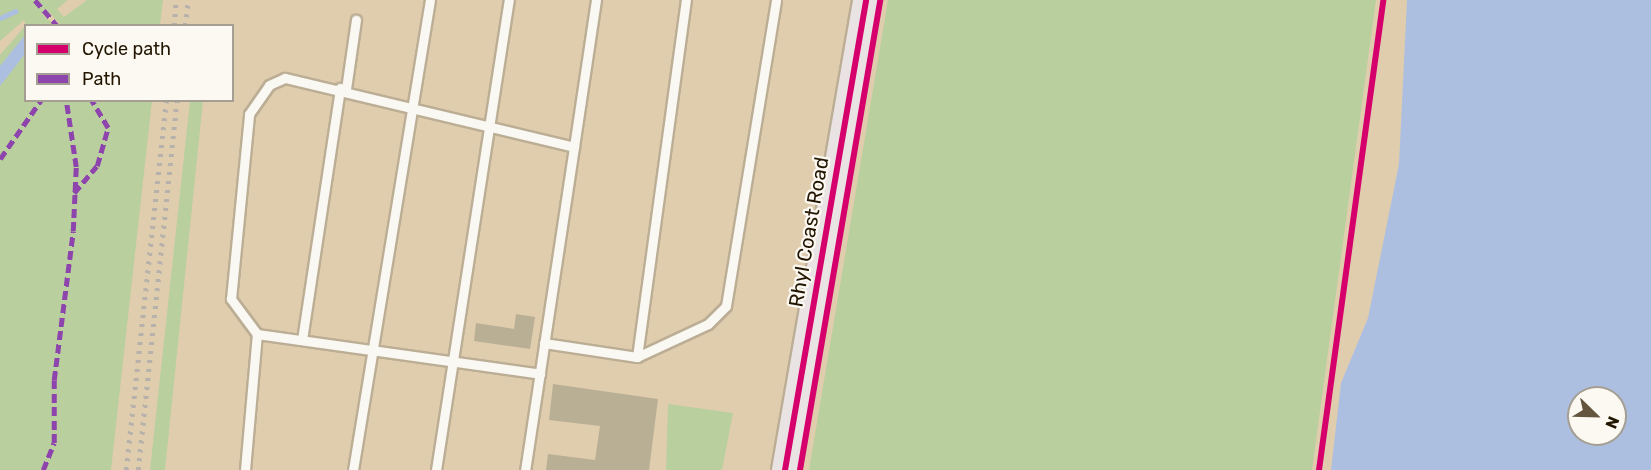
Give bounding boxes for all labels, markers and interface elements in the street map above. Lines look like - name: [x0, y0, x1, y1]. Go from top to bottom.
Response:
- legend: [24, 24, 234, 102]
- text: Cycle path: [82, 38, 171, 60]
- text: Path: [82, 68, 121, 90]
- street label: Rhyl Coast Road: [784, 155, 834, 309]
- north arrow: [1567, 386, 1627, 446]
- text: N: [1601, 413, 1623, 431]

